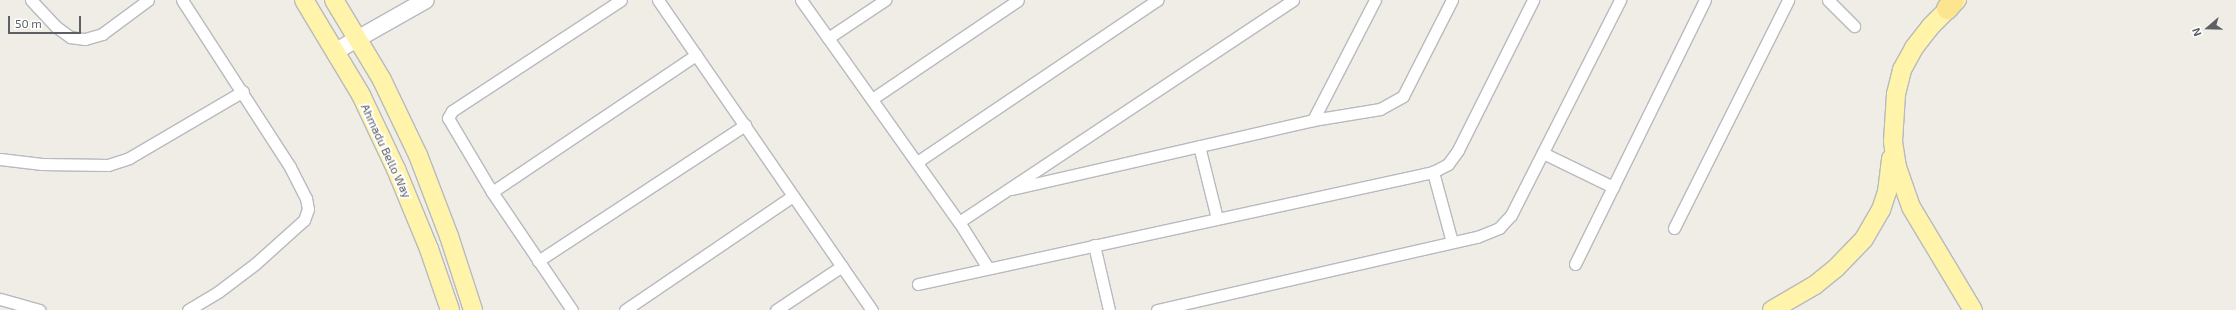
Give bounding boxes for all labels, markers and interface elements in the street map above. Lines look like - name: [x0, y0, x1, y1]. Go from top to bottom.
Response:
- scale bar: [10, 8, 83, 34]
- north arrow: [2188, 8, 2228, 48]
- text: 50 m: [15, 16, 42, 30]
- text: N: [2189, 26, 2204, 38]
- street label: Ahmadu Bello Way: [358, 101, 414, 201]

